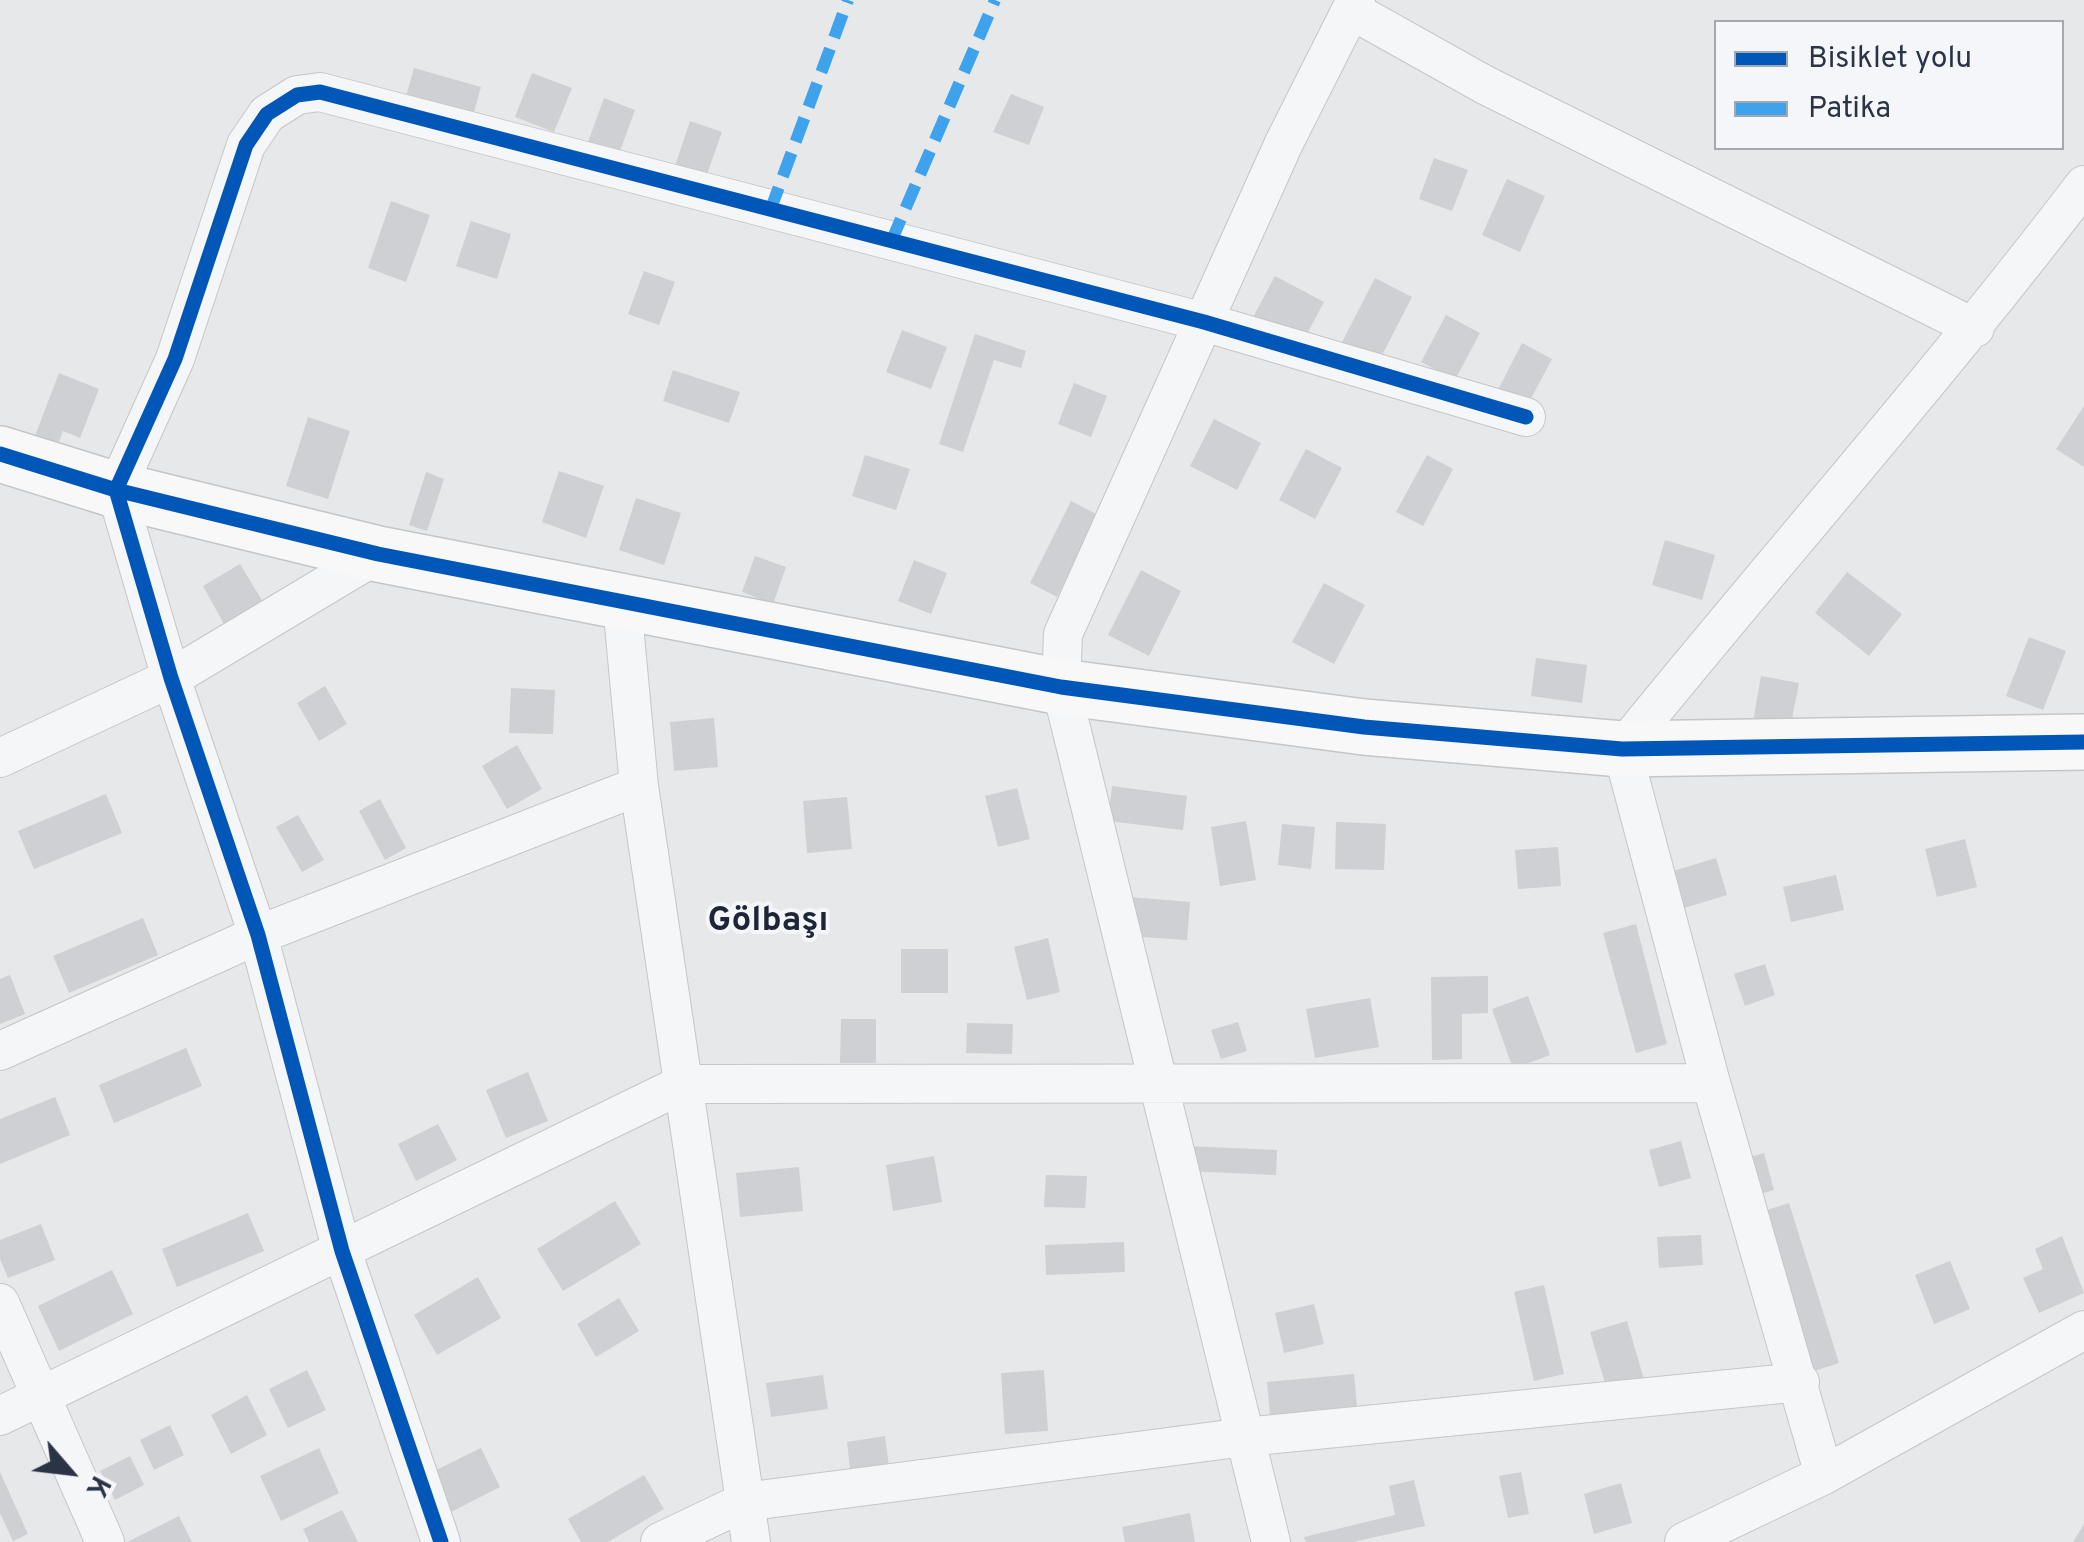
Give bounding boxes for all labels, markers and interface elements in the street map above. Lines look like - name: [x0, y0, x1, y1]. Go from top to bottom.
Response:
- legend: [1714, 20, 2064, 150]
- text: Bisiklet yolu: [1808, 41, 1972, 78]
- text: Patika: [1808, 91, 1891, 128]
- district label: Gölbaşı: [708, 902, 828, 944]
- north arrow: [20, 1422, 120, 1522]
- text: K: [76, 1469, 117, 1503]

